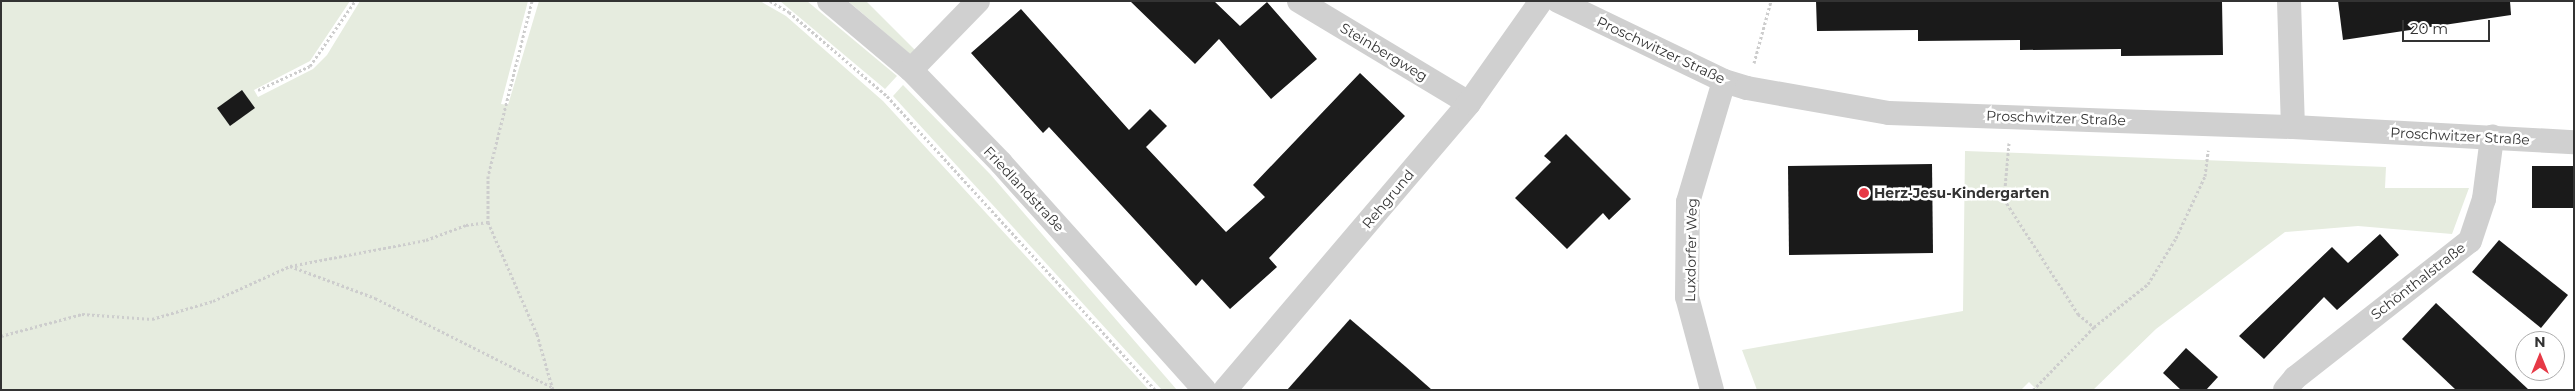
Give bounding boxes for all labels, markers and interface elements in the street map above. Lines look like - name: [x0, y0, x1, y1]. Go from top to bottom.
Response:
- scale bar: [2405, 10, 2492, 42]
- street label: Proschwitzer Straße: [1594, 13, 1728, 87]
- street label: Steinbergweg: [1337, 19, 1431, 85]
- text: 20 m: [2410, 19, 2448, 38]
- street label: Proschwitzer Straße: [1986, 107, 2126, 129]
- street label: Proschwitzer Straße: [2390, 124, 2530, 148]
- street label: Friedlandstraße: [980, 143, 1068, 235]
- street label: Rehgrund: [1359, 166, 1417, 232]
- place label: Herz-Jesu-Kindergarten: [1874, 185, 2049, 201]
- marker: Herz-Jesu-Kindergarten: [1858, 187, 1870, 199]
- street label: Luxdorfer Weg: [1682, 198, 1700, 302]
- street label: Schönthalstraße: [2368, 239, 2468, 323]
- north arrow: [2515, 331, 2565, 381]
- text: N: [2534, 333, 2546, 351]

